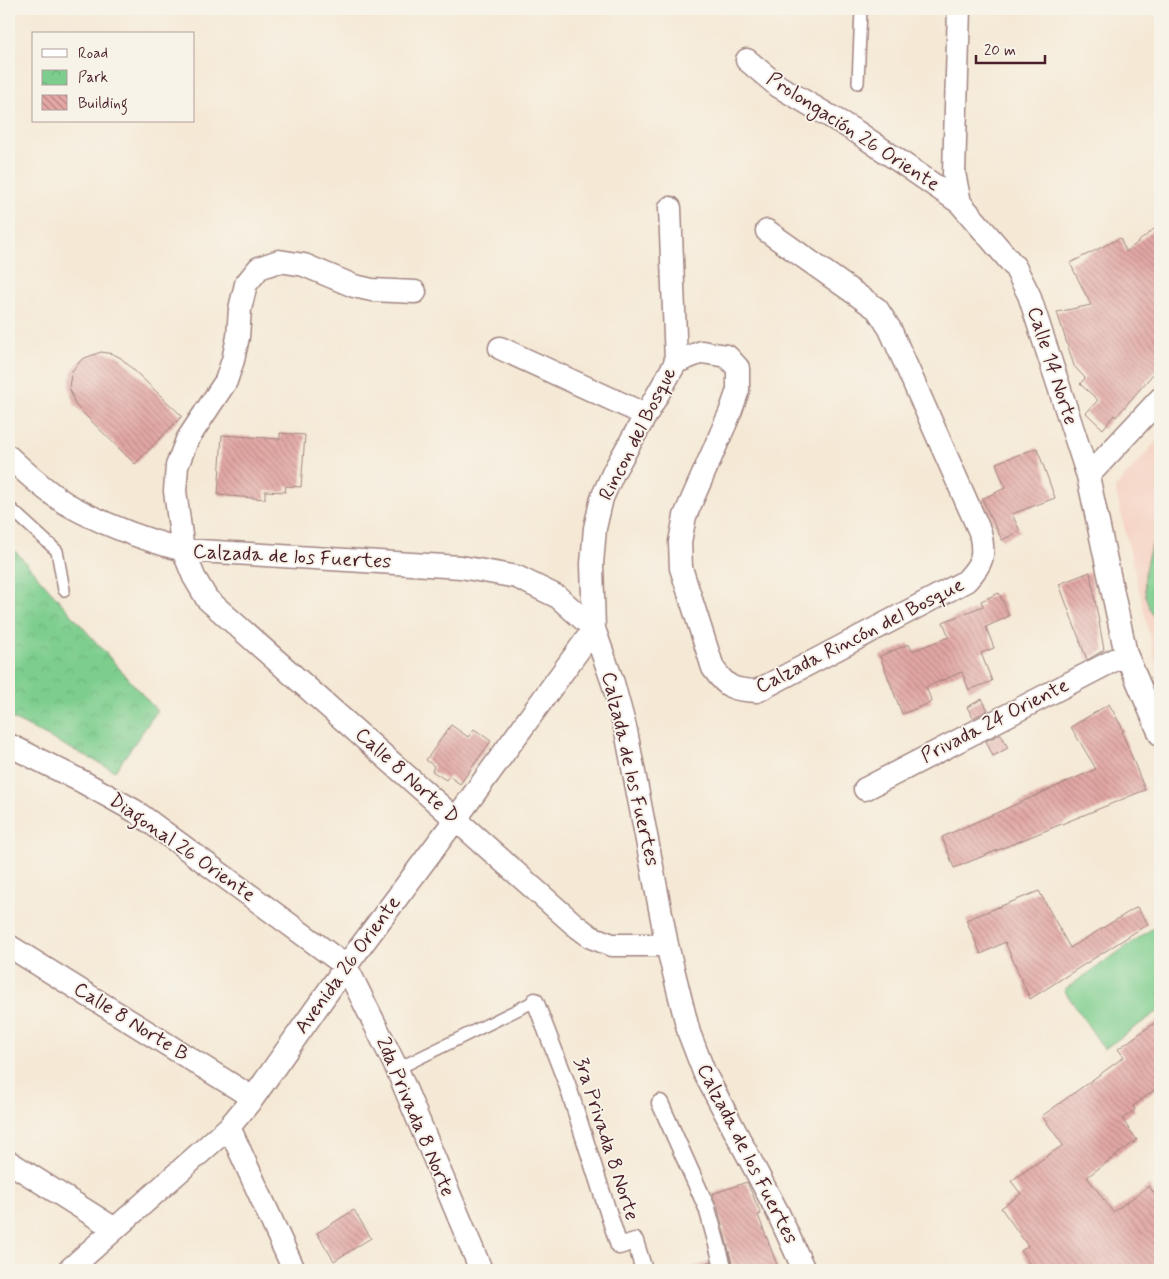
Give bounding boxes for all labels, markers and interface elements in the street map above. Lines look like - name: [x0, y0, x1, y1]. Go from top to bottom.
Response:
- legend: [32, 32, 195, 122]
- scale bar: [976, 32, 1045, 64]
- text: 20 m: [984, 41, 1016, 61]
- text: Road: [78, 44, 108, 64]
- street label: Prolongación 26 Oriente: [761, 66, 945, 199]
- text: Park: [78, 68, 108, 88]
- text: Building: [78, 94, 128, 115]
- street label: Calle 14 Norte: [1020, 303, 1084, 429]
- street label: Rincon del Bosque: [593, 363, 683, 505]
- street label: Calzada de los Fuertes: [192, 538, 392, 576]
- street label: Calzada Rincón del Bosque: [751, 572, 969, 700]
- street label: Calzada de los Fuertes: [594, 669, 666, 869]
- street label: Privada 24 Oriente: [916, 672, 1074, 770]
- street label: Calle 8 Norte D: [349, 722, 465, 830]
- street label: Diagonal 26 Oriente: [102, 787, 261, 910]
- street label: Avenida 26 Oriente: [289, 890, 407, 1039]
- street label: Calle 8 Norte B: [68, 976, 194, 1068]
- street label: 2da Privada 8 Norte: [369, 1033, 461, 1201]
- street label: 3ra Privada 8 Norte: [567, 1054, 645, 1224]
- street label: Calzada de los Fuertes: [690, 1059, 804, 1249]

